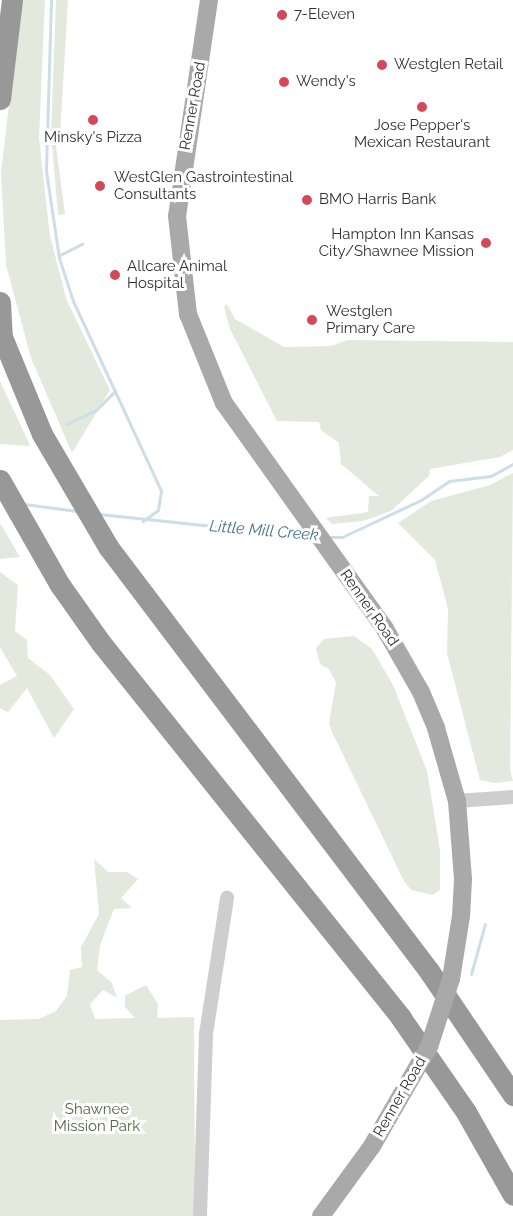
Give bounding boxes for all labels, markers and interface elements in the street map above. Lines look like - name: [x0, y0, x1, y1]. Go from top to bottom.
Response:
- place label: 7-Eleven: [294, 6, 355, 24]
- marker: 7-Eleven: [275, 8, 289, 22]
- place label: Westglen Retail: [394, 56, 503, 74]
- marker: Westglen Retail: [375, 58, 389, 72]
- street label: Renner Road: [176, 60, 210, 152]
- place label: Wendy's: [296, 73, 356, 91]
- marker: Wendy's: [277, 75, 291, 89]
- marker: Jose Pepper's Mexican Restaurant: [415, 100, 429, 114]
- marker: Minsky's Pizza: [86, 113, 100, 127]
- place label: Jose Pepper's Mexican Restaurant: [354, 116, 490, 151]
- place label: Minsky's Pizza: [44, 129, 142, 147]
- place label: WestGlen Gastrointestinal Consultants: [114, 168, 293, 203]
- marker: WestGlen Gastrointestinal Consultants: [91, 177, 109, 195]
- place label: BMO Harris Bank: [319, 191, 436, 209]
- marker: BMO Harris Bank: [300, 193, 314, 207]
- place label: Hampton Inn Kansas City/Shawnee Mission: [319, 225, 474, 260]
- marker: Hampton Inn Kansas City/Shawnee Mission: [479, 236, 493, 250]
- place label: Allcare Animal Hospital: [127, 257, 228, 292]
- marker: Allcare Animal Hospital: [108, 268, 122, 282]
- place label: Westglen Primary Care: [326, 302, 415, 337]
- marker: Westglen Primary Care: [303, 311, 321, 329]
- water label: Little Mill Creek: [208, 517, 320, 545]
- street label: Renner Road: [336, 566, 402, 650]
- street label: Renner Road: [370, 1054, 430, 1140]
- park label: Shawnee Mission Park: [54, 1100, 140, 1135]

